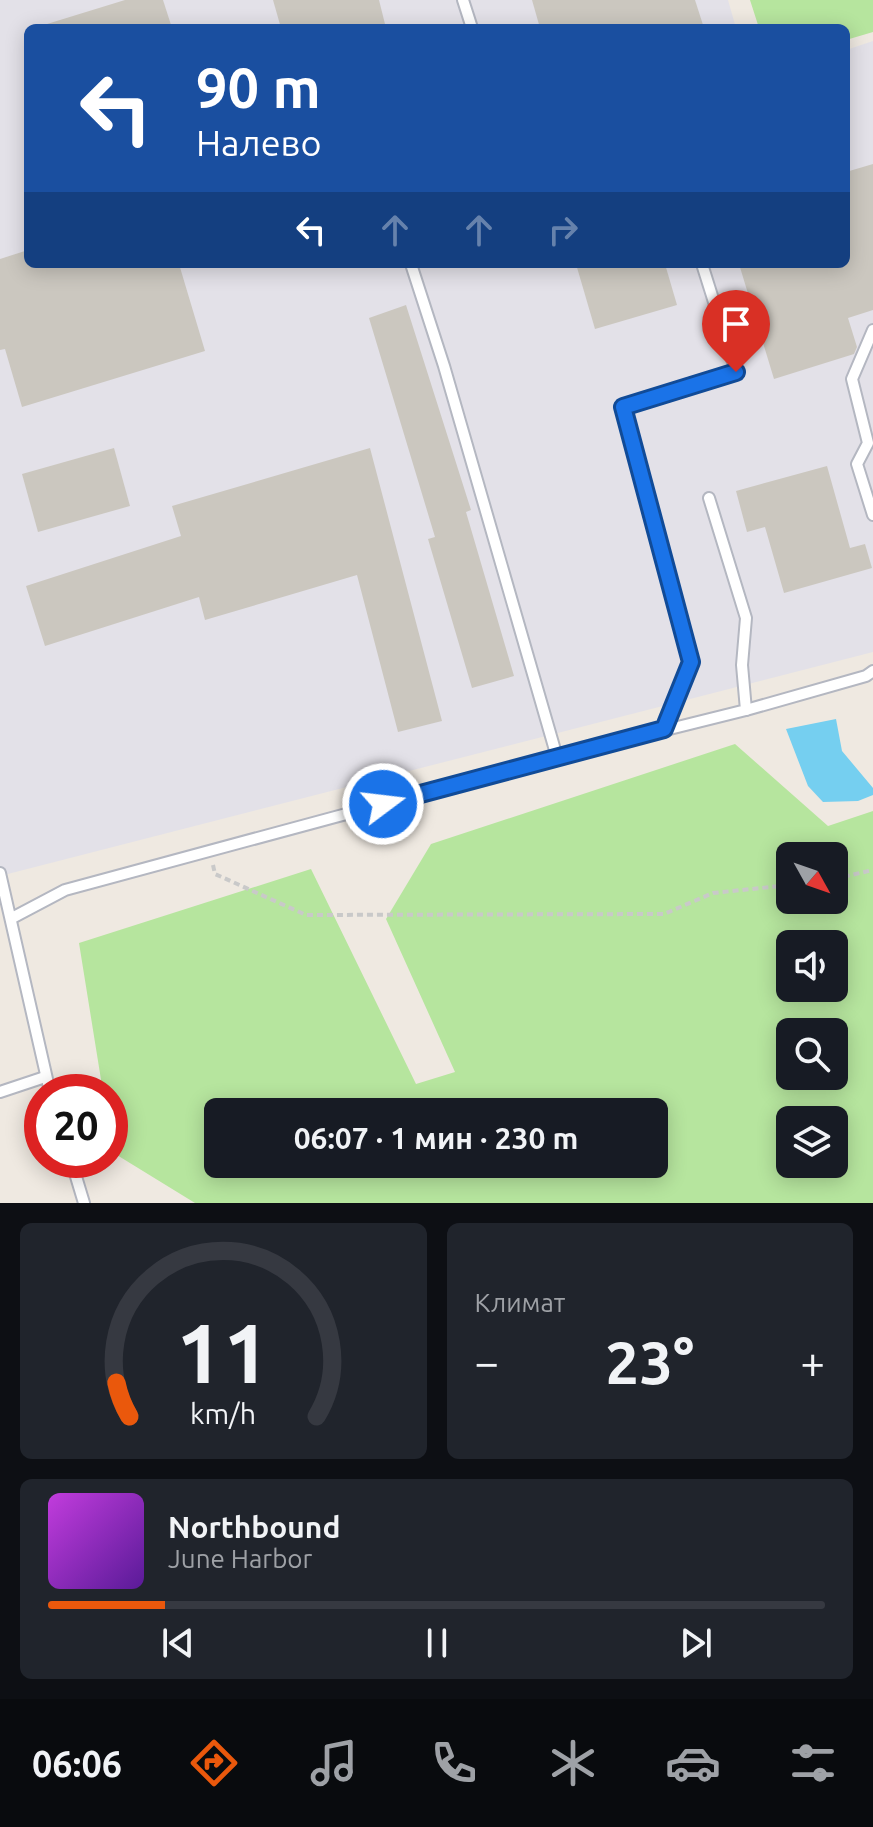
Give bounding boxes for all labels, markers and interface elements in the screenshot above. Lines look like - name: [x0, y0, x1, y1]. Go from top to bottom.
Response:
- icon: left: [64, 56, 168, 160]
- text: 90 m: [196, 56, 321, 119]
- text: Налево: [196, 122, 321, 163]
- icon: left: [289, 208, 333, 252]
- icon: ahead: [373, 208, 417, 252]
- icon: ahead: [457, 208, 501, 252]
- icon: right: [541, 208, 585, 252]
- pin: [702, 290, 770, 372]
- icon: arrive: [714, 302, 758, 346]
- position arrow: [341, 762, 425, 846]
- north arrow: [776, 842, 848, 914]
- map controls: [776, 842, 848, 1178]
- button: sound: [776, 930, 848, 1002]
- button: search: [776, 1018, 848, 1090]
- speed limit sign: 20: [24, 1074, 128, 1178]
- button: layers: [776, 1106, 848, 1178]
- text: 06:07 · 1 мин · 230 m: [294, 1121, 578, 1155]
- text: Климат: [475, 1288, 565, 1317]
- text: 11: [176, 1305, 270, 1399]
- text: 23°: [605, 1328, 694, 1395]
- text: −: [475, 1337, 499, 1386]
- text: +: [800, 1337, 825, 1386]
- text: km/h: [190, 1397, 256, 1429]
- text: Northbound: [168, 1510, 340, 1544]
- text: June Harbor: [168, 1544, 312, 1573]
- icon: previous: [156, 1621, 200, 1665]
- icon: pause: [415, 1621, 459, 1665]
- icon: next: [674, 1621, 718, 1665]
- icon: directions: [186, 1735, 242, 1791]
- icon: music: [306, 1735, 362, 1791]
- icon: phone: [426, 1735, 482, 1791]
- icon: climate: [545, 1735, 601, 1791]
- icon: car: [665, 1735, 721, 1791]
- icon: filters: [785, 1735, 841, 1791]
- text: 06:06: [32, 1743, 122, 1784]

